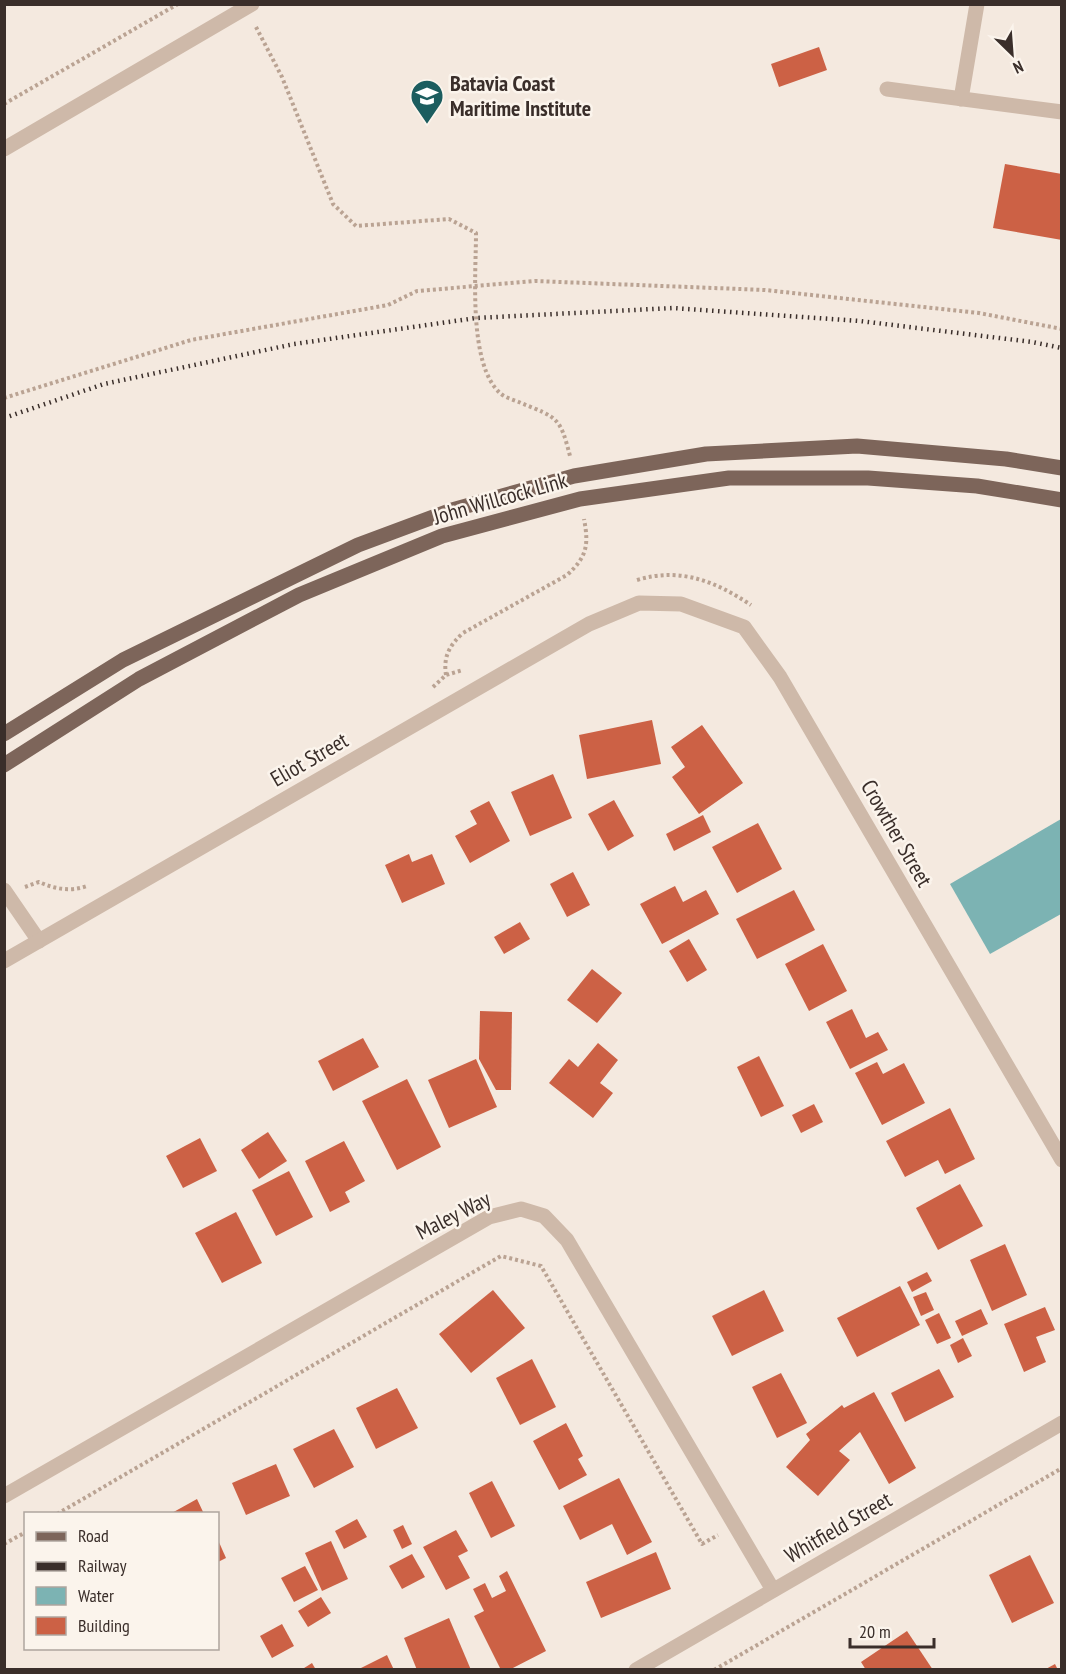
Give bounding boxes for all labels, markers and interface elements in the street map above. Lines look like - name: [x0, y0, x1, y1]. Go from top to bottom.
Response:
- north arrow: [982, 24, 1042, 84]
- text: N: [1010, 57, 1026, 78]
- place label: Batavia Coast Maritime Institute: [450, 69, 591, 122]
- school or university icon: Batavia Coast Maritime Institute: [409, 78, 445, 125]
- street label: John Willcock Link: [429, 465, 571, 531]
- street label: Eliot Street: [265, 726, 353, 792]
- street label: Crowther Street: [855, 774, 939, 892]
- street label: Maley Way: [411, 1184, 496, 1246]
- street label: Whitfield Street: [780, 1485, 896, 1569]
- legend: [24, 1512, 219, 1650]
- text: Road: [78, 1524, 109, 1547]
- text: Railway: [78, 1554, 127, 1577]
- text: Water: [78, 1584, 114, 1607]
- scale bar: [850, 1611, 934, 1649]
- text: Building: [78, 1614, 130, 1637]
- text: 20 m: [859, 1620, 891, 1643]

